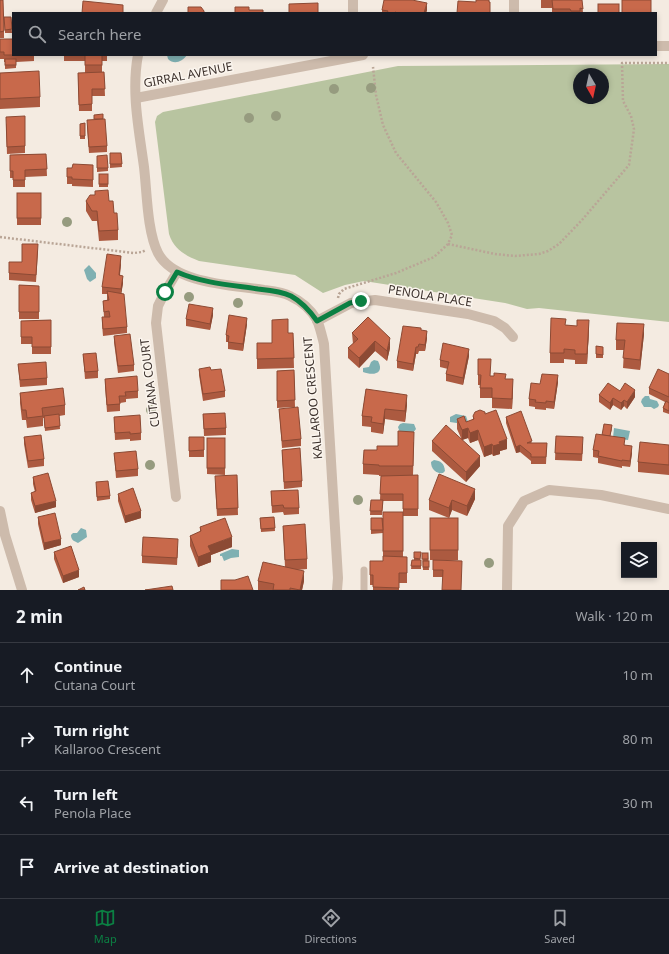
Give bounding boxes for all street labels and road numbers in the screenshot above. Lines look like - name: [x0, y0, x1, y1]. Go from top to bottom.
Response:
- street label: GIRRAL AVENUE: [142, 58, 234, 91]
- street label: PENOLA PLACE: [387, 280, 473, 311]
- street label: KALLAROO CRESCENT: [299, 336, 326, 460]
- street label: CUTANA COURT: [136, 337, 163, 428]

